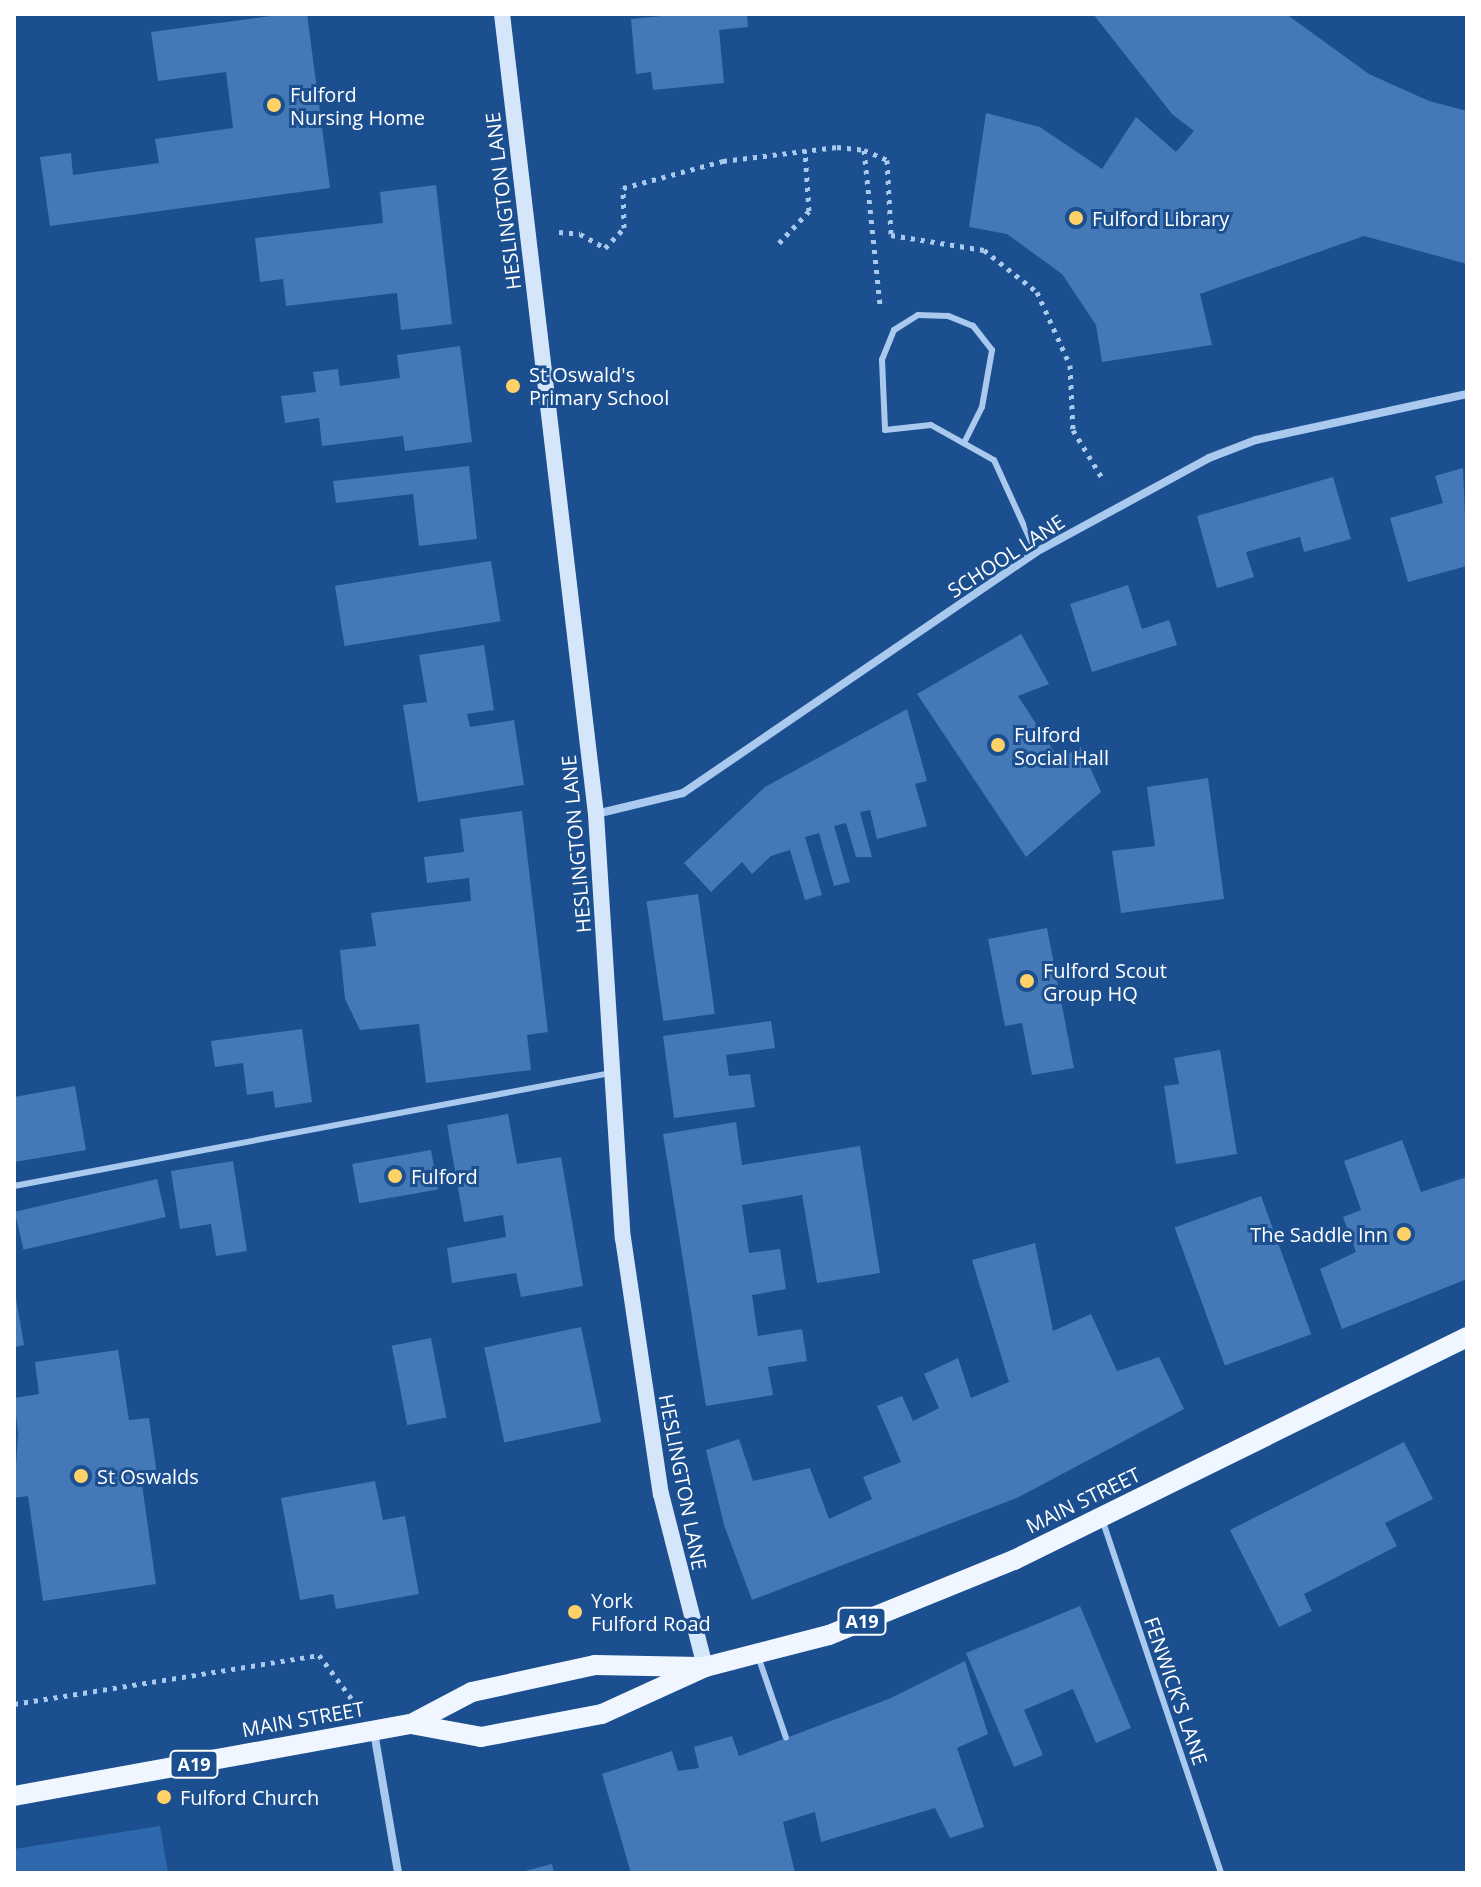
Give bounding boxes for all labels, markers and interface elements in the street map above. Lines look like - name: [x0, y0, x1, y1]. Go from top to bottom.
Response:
- place label: Fulford Nursing Home: [290, 82, 425, 129]
- marker: Fulford Nursing Home: [265, 96, 283, 114]
- street label: HESLINGTON LANE: [480, 111, 526, 291]
- place label: Fulford Library: [1092, 206, 1229, 230]
- marker: Fulford Library: [1067, 209, 1085, 227]
- place label: St Oswald's Primary School: [529, 362, 669, 409]
- marker: St Oswald's Primary School: [504, 377, 522, 395]
- street label: SCHOOL LANE: [943, 509, 1069, 603]
- place label: Fulford Social Hall: [1014, 722, 1109, 769]
- marker: Fulford Social Hall: [989, 736, 1007, 754]
- street label: HESLINGTON LANE: [556, 754, 596, 934]
- place label: Fulford Scout Group HQ: [1043, 958, 1167, 1005]
- marker: Fulford Scout Group HQ: [1018, 972, 1036, 990]
- place label: Fulford: [411, 1164, 478, 1188]
- marker: Fulford: [386, 1167, 404, 1185]
- place label: The Saddle Inn: [1250, 1222, 1388, 1246]
- marker: The Saddle Inn: [1395, 1225, 1413, 1243]
- street label: HESLINGTON LANE: [654, 1392, 712, 1572]
- street label: MAIN STREET: [1022, 1462, 1144, 1538]
- place label: St Oswalds: [97, 1464, 199, 1488]
- marker: St Oswalds: [72, 1467, 90, 1485]
- place label: York Fulford Road: [591, 1588, 711, 1635]
- marker: York Fulford Road: [566, 1603, 584, 1621]
- road number: A19: [836, 1607, 888, 1635]
- street label: FENWICK'S LANE: [1139, 1614, 1213, 1768]
- street label: MAIN STREET: [240, 1696, 366, 1742]
- road number: A19: [168, 1750, 220, 1778]
- place label: Fulford Church: [180, 1785, 319, 1809]
- marker: Fulford Church: [155, 1788, 173, 1806]

